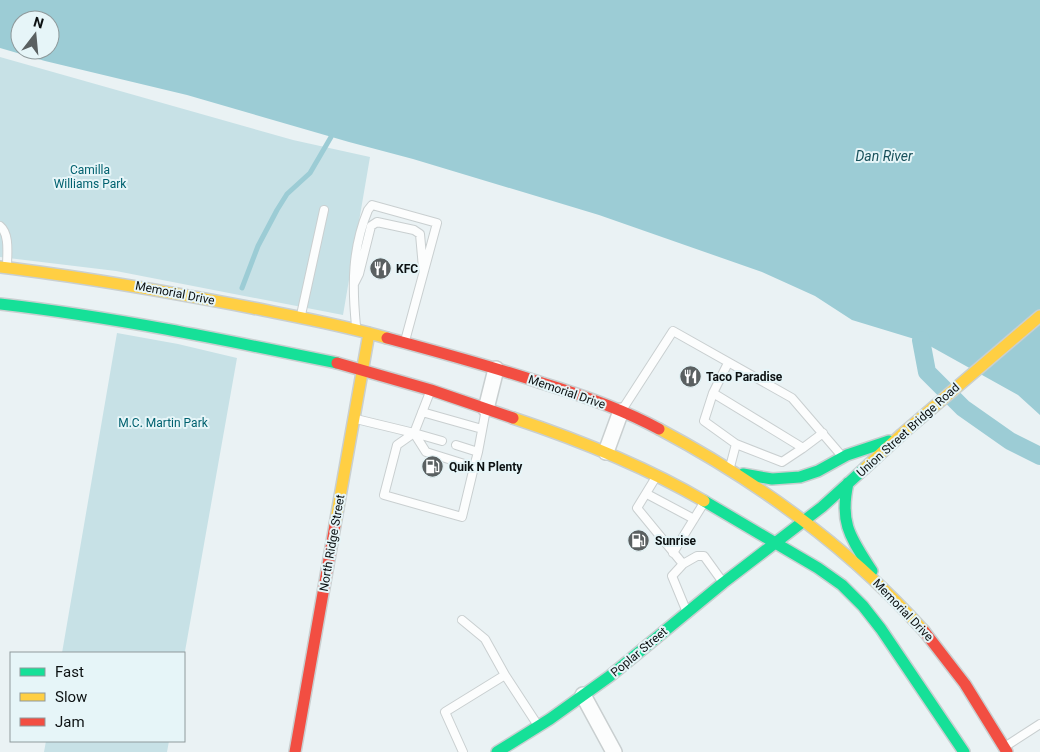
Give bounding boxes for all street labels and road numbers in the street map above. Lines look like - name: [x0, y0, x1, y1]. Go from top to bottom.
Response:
- street label: Memorial Drive: [134, 278, 216, 308]
- street label: Memorial Drive: [527, 372, 607, 412]
- street label: Union Street Bridge Road: [854, 380, 962, 480]
- street label: North Ridge Street: [317, 493, 347, 593]
- street label: Memorial Drive: [870, 576, 936, 644]
- street label: Poplar Street: [608, 624, 670, 680]

